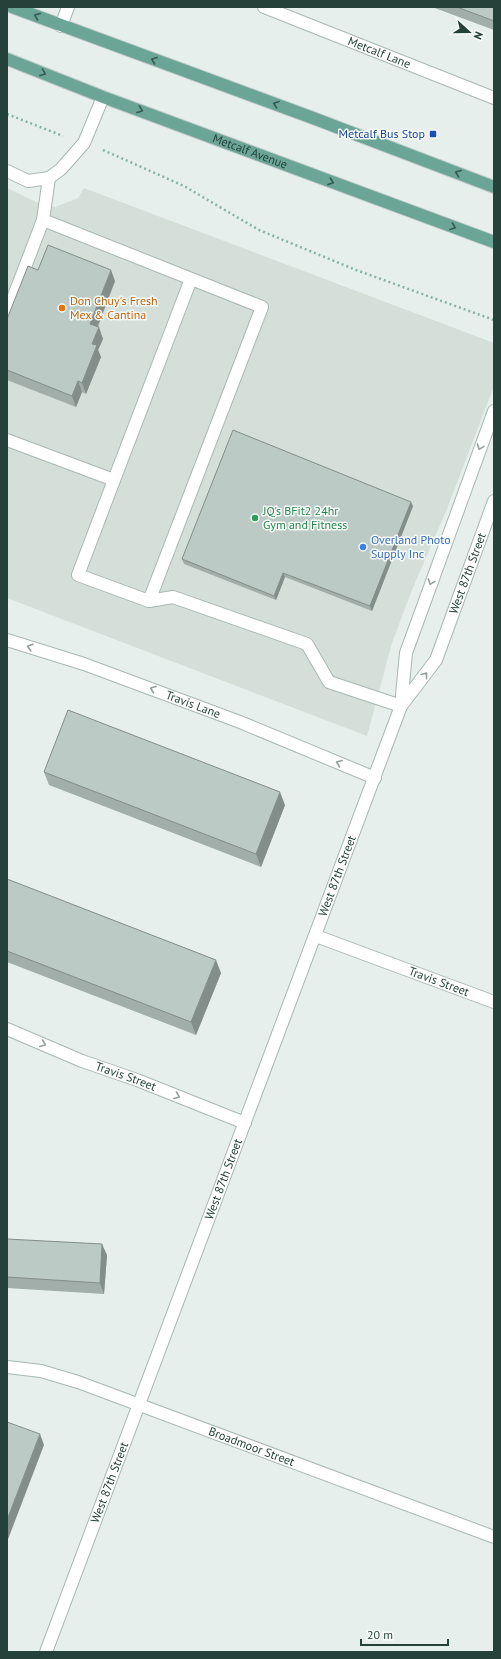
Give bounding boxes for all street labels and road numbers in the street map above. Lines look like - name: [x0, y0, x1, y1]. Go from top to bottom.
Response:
- street label: Metcalf Lane: [346, 33, 413, 71]
- street label: Metcalf Avenue: [211, 130, 290, 172]
- street label: West 87th Street: [445, 531, 489, 616]
- street label: Travis Lane: [164, 687, 223, 721]
- street label: West 87th Street: [315, 833, 359, 918]
- street label: Travis Street: [407, 963, 471, 999]
- street label: Travis Street: [94, 1058, 159, 1094]
- street label: West 87th Street: [201, 1136, 245, 1222]
- street label: Broadmoor Street: [207, 1423, 297, 1469]
- street label: West 87th Street: [87, 1440, 131, 1525]

